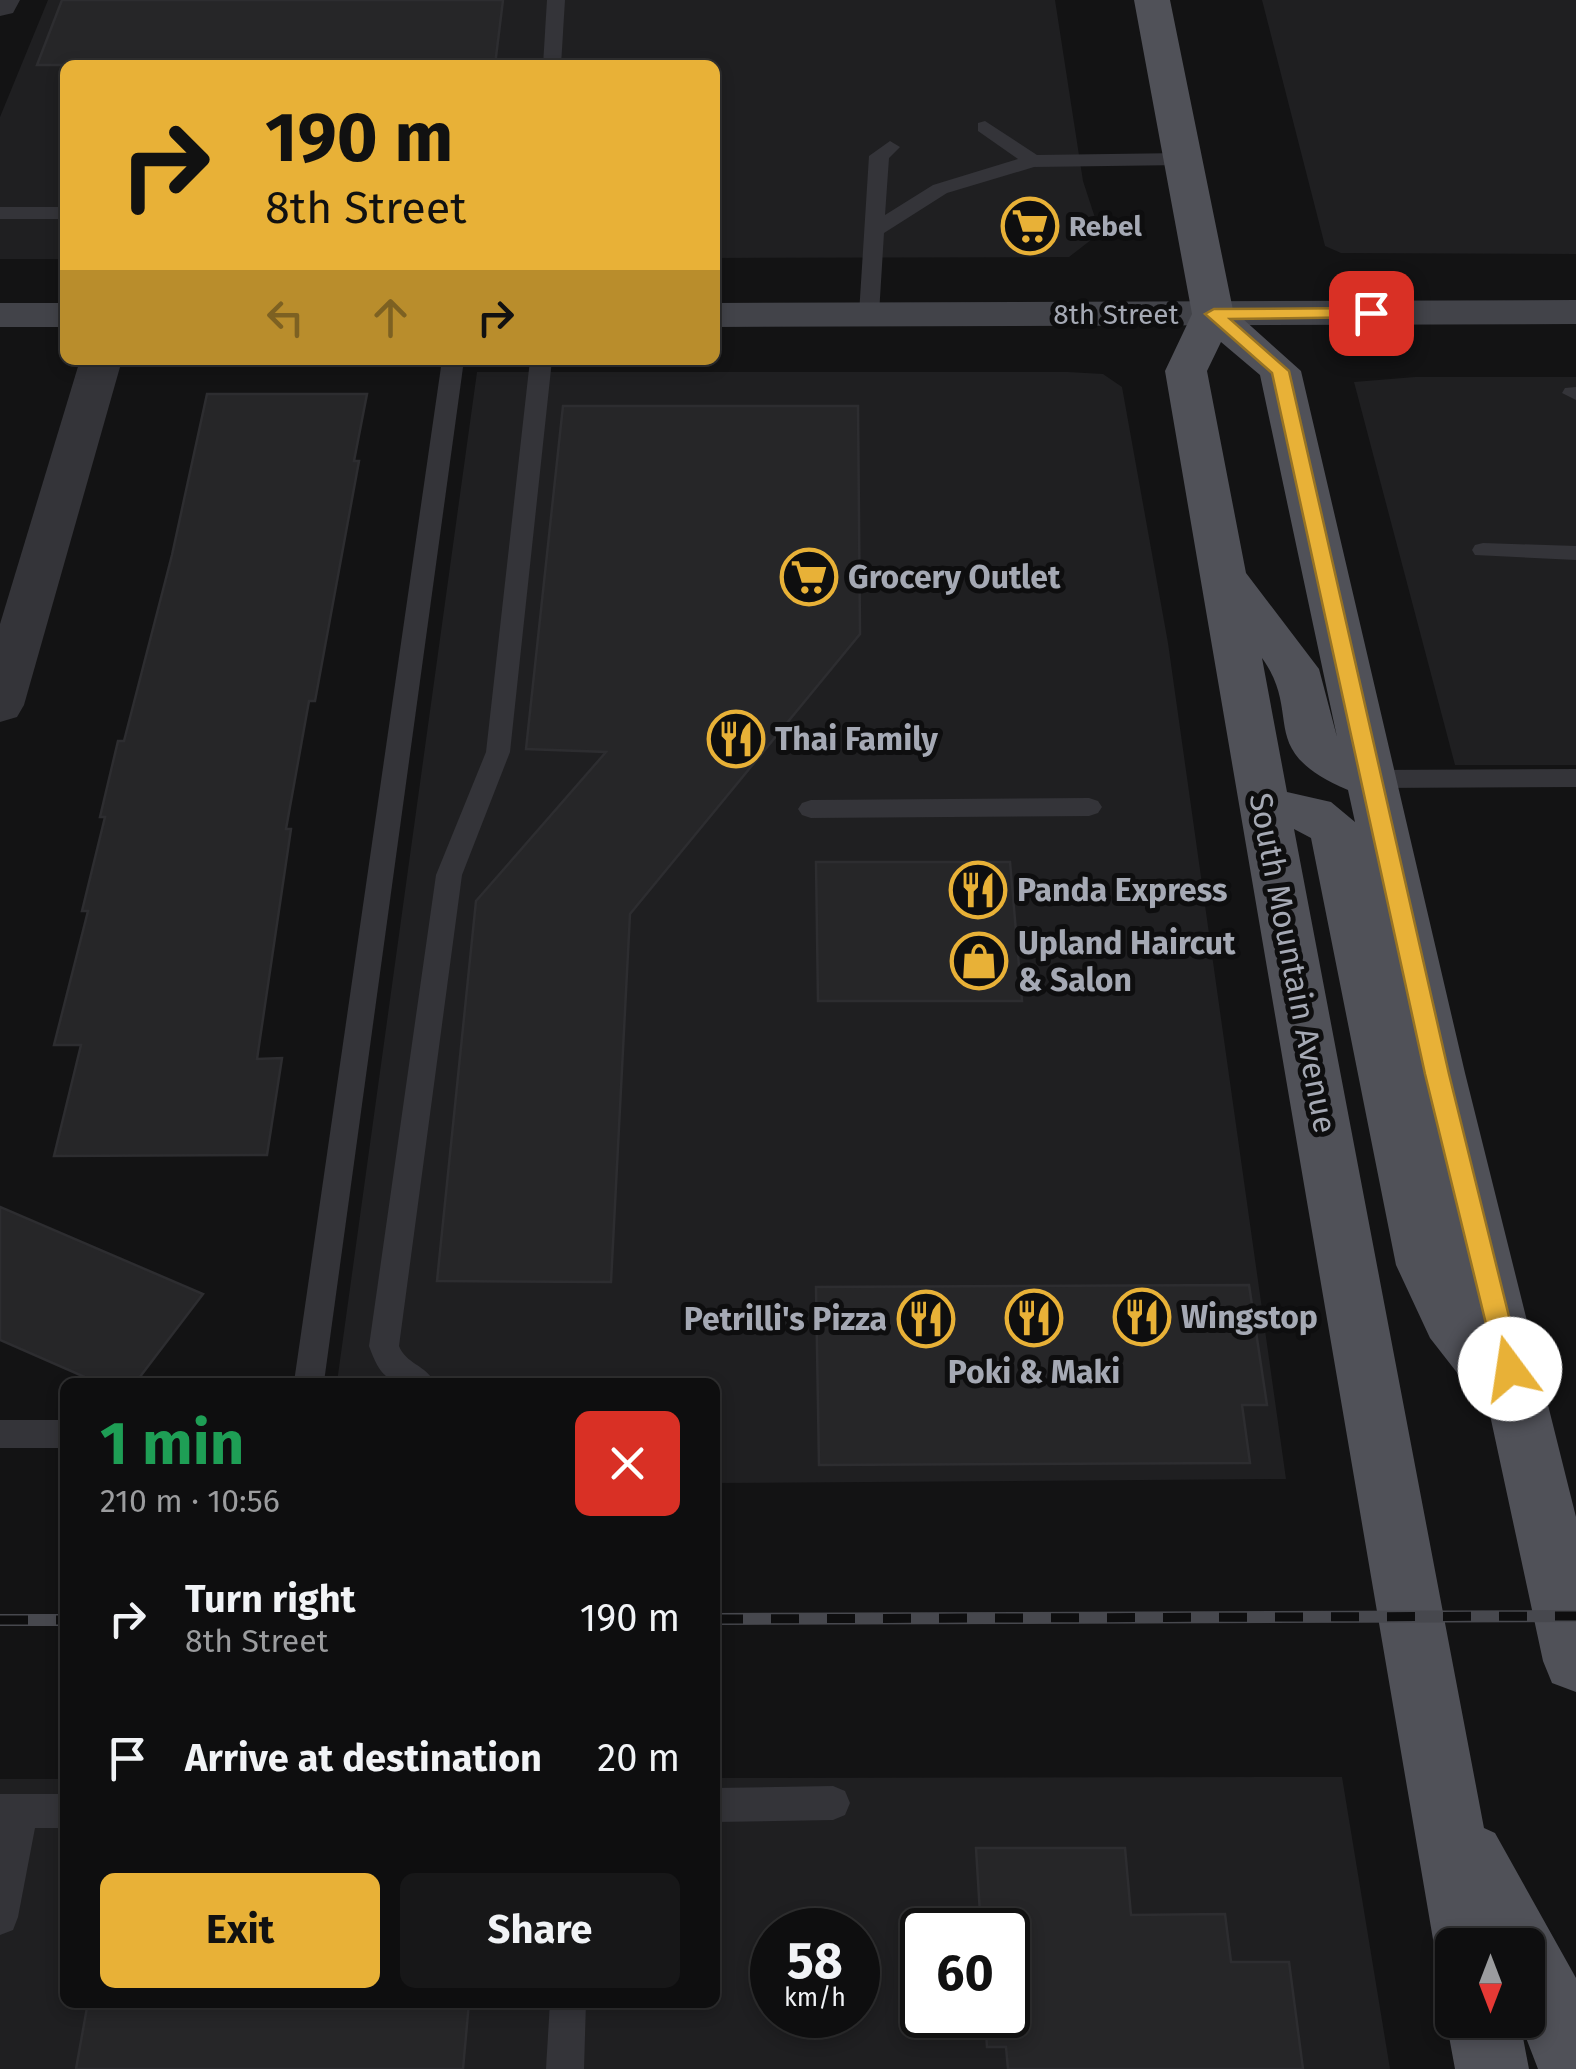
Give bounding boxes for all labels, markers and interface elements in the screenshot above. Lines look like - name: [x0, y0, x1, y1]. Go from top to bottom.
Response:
- text: 190 m: [265, 96, 453, 180]
- icon: right: [100, 100, 230, 230]
- text: 8th Street: [265, 181, 466, 235]
- supermarket icon: Rebel: [1000, 196, 1060, 256]
- place label: Rebel: [1069, 210, 1142, 243]
- pin: [1329, 271, 1414, 356]
- icon: arrive: [1344, 286, 1399, 341]
- icon: left: [258, 290, 313, 345]
- icon: ahead: [363, 290, 418, 345]
- icon: right: [468, 290, 523, 345]
- street label: 8th Street: [1053, 298, 1180, 331]
- supermarket icon: Grocery Outlet: [779, 547, 839, 607]
- place label: Grocery Outlet: [848, 558, 1061, 596]
- restaurant icon: Thai Family: [706, 709, 766, 769]
- place label: Thai Family: [775, 720, 938, 758]
- street label: South Mountain Avenue: [1241, 790, 1345, 1136]
- restaurant icon: Panda Express: [948, 860, 1008, 920]
- place label: Panda Express: [1017, 871, 1227, 909]
- place label: Upland Haircut & Salon: [1018, 924, 1236, 999]
- shop icon: Upland Haircut & Salon: [949, 931, 1009, 991]
- restaurant icon: Wingstop: [1112, 1287, 1172, 1347]
- restaurant icon: Poki & Maki: [1004, 1288, 1064, 1348]
- restaurant icon: Petrilli's Pizza: [896, 1289, 956, 1349]
- place label: Wingstop: [1181, 1298, 1318, 1336]
- place label: Petrilli's Pizza: [684, 1300, 887, 1338]
- position arrow: [1458, 1317, 1562, 1421]
- place label: Poki & Maki: [948, 1353, 1120, 1391]
- text: 1 min: [100, 1408, 244, 1480]
- button: close: [575, 1411, 680, 1516]
- text: 210 m · 10:56: [100, 1482, 280, 1520]
- text: Turn right: [185, 1576, 355, 1622]
- icon: right: [100, 1591, 155, 1646]
- text: 190 m: [580, 1595, 680, 1641]
- text: 8th Street: [185, 1622, 328, 1660]
- icon: arrive: [100, 1731, 155, 1786]
- text: Arrive at destination: [185, 1735, 542, 1781]
- text: 20 m: [597, 1735, 680, 1781]
- button: Exit: [100, 1873, 380, 1988]
- button: Share: [400, 1873, 680, 1988]
- speed limit sign: 60: [900, 1908, 1030, 2038]
- north arrow: [1435, 1928, 1545, 2038]
- map controls: [1435, 1928, 1545, 2038]
- text: 58: [787, 1931, 843, 1991]
- text: km/h: [784, 1983, 846, 2013]

